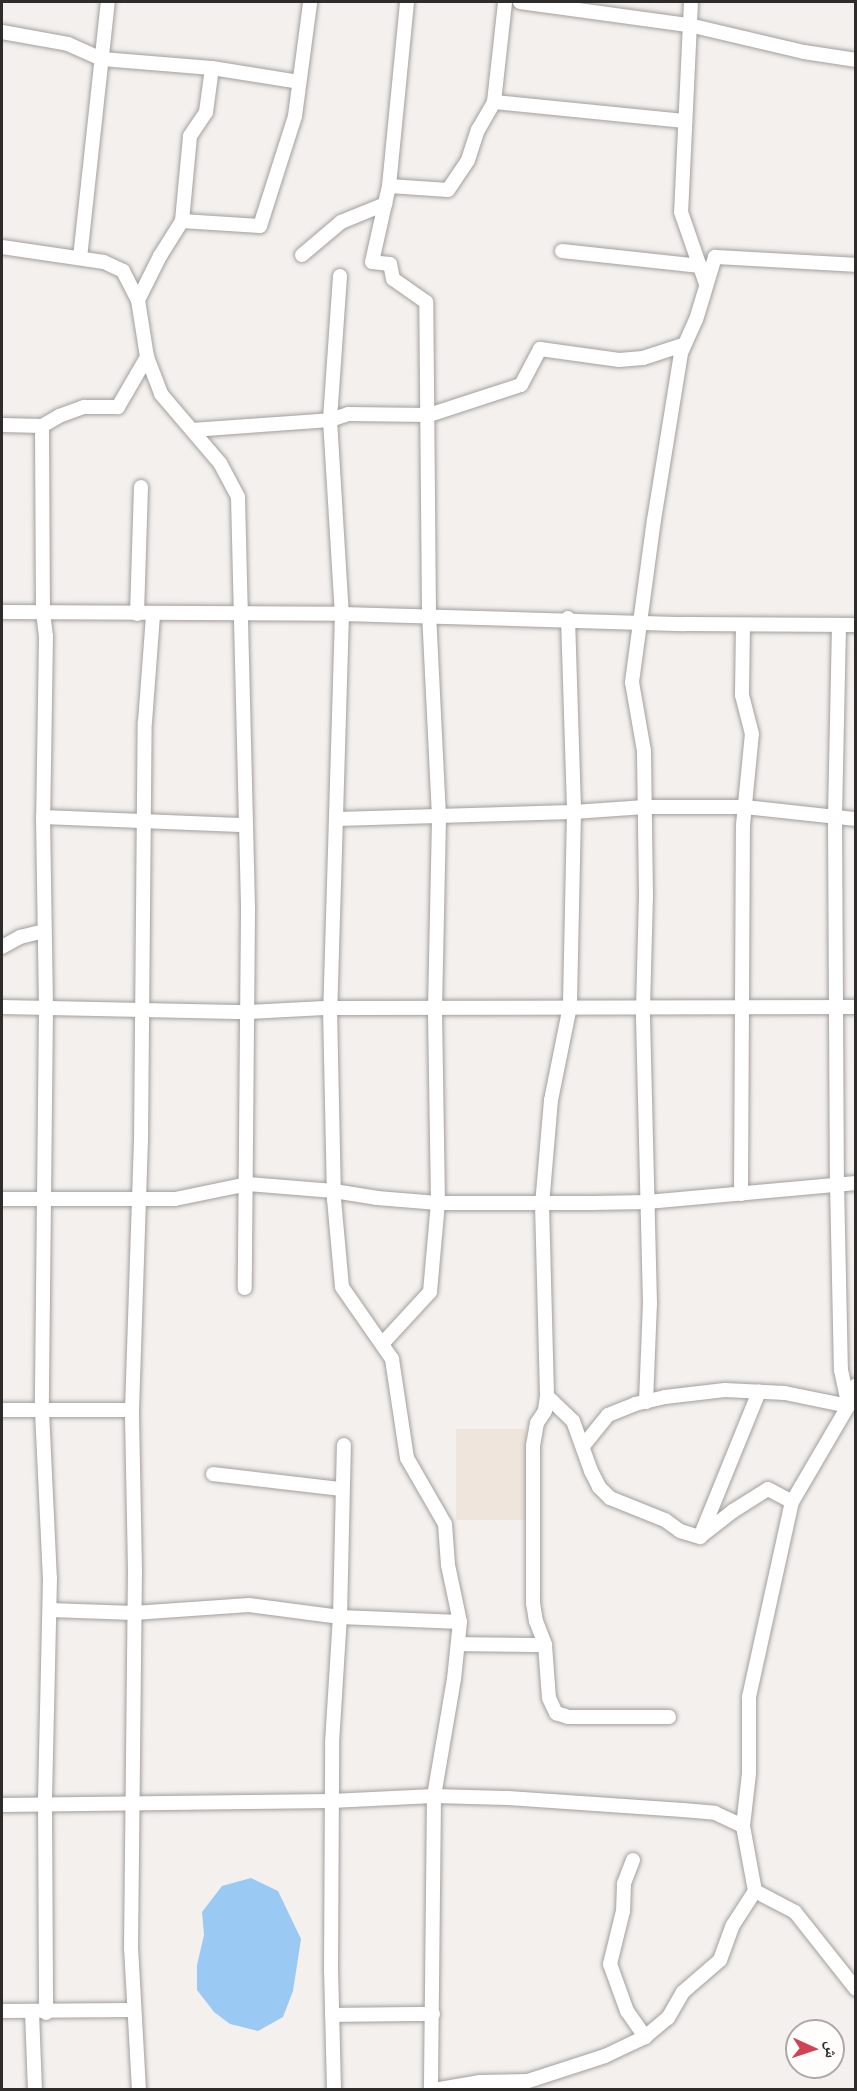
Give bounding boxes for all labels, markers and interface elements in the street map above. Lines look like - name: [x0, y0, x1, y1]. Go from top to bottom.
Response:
- north arrow: [785, 2019, 845, 2079]
- text: ش: [822, 2041, 841, 2059]

